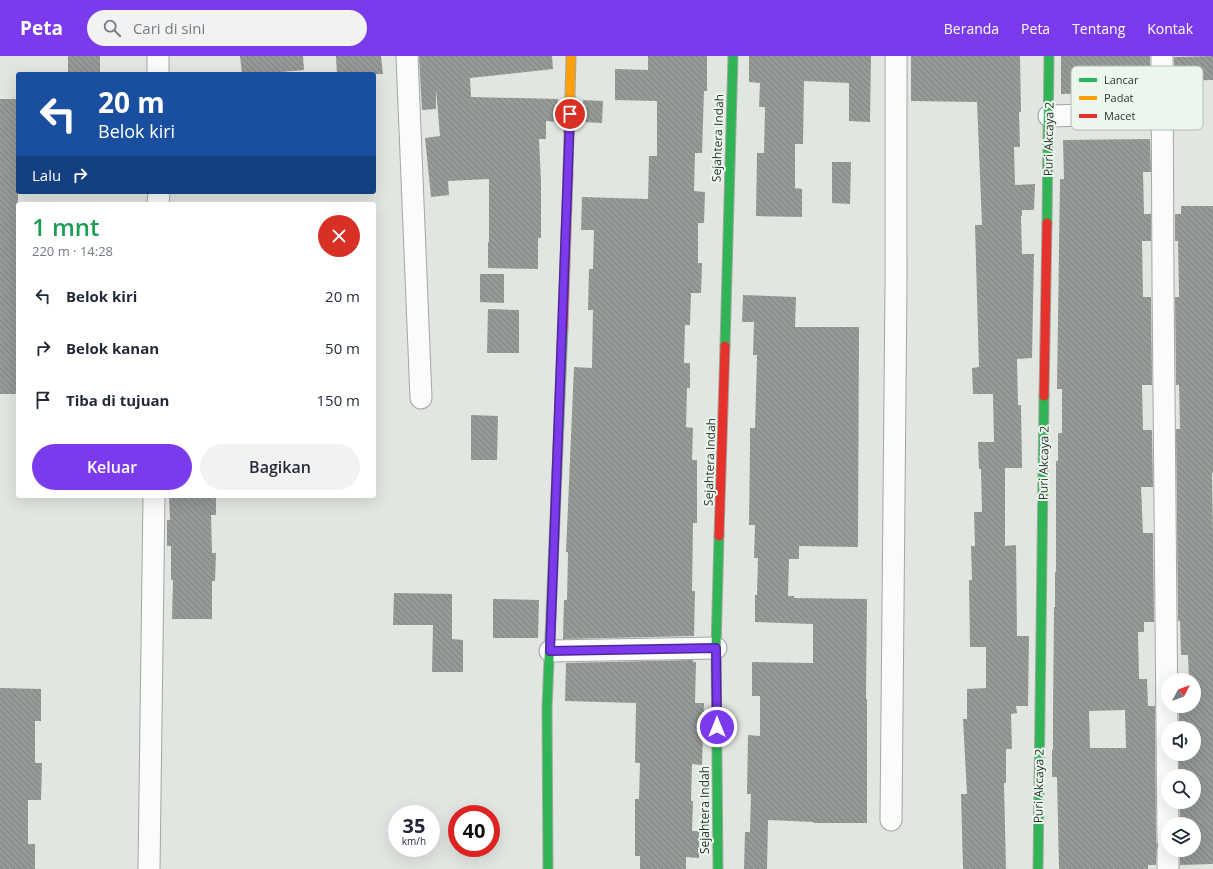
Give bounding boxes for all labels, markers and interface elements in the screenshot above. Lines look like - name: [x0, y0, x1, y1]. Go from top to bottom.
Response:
- search box: [87, 10, 367, 46]
- text: Peta: [20, 15, 63, 41]
- icon: search: [101, 17, 123, 39]
- text: Cari di sini: [133, 18, 205, 38]
- text: Beranda: [944, 19, 999, 38]
- text: Peta: [1021, 19, 1050, 38]
- text: Tentang: [1072, 19, 1125, 38]
- text: Kontak: [1147, 19, 1193, 38]
- legend: [1071, 66, 1203, 130]
- text: Lancar: [1104, 72, 1139, 87]
- text: 20 m: [98, 83, 165, 121]
- icon: left: [32, 88, 84, 140]
- text: Padat: [1104, 90, 1134, 105]
- street label: Sejahtera Indah: [707, 94, 728, 182]
- pin: [553, 97, 587, 131]
- street label: Puri Akcaya 2: [1039, 101, 1058, 176]
- icon: arrive: [559, 103, 581, 125]
- text: Macet: [1104, 108, 1135, 123]
- text: Belok kiri: [98, 119, 175, 143]
- icon: right: [69, 164, 91, 186]
- text: Lalu: [32, 165, 61, 185]
- text: 1 mnt: [32, 210, 100, 243]
- button: close: [318, 215, 360, 257]
- text: 220 m · 14:28: [32, 242, 113, 260]
- icon: left: [32, 285, 54, 307]
- text: Belok kiri: [66, 286, 137, 306]
- text: 20 m: [325, 286, 360, 306]
- icon: right: [32, 337, 54, 359]
- text: Belok kanan: [66, 338, 159, 358]
- text: 50 m: [325, 338, 360, 358]
- icon: arrive: [32, 389, 54, 411]
- text: Tiba di tujuan: [66, 390, 169, 410]
- text: 150 m: [316, 390, 360, 410]
- street label: Sejahtera Indah: [699, 418, 720, 506]
- street label: Puri Akcaya 2: [1034, 425, 1053, 500]
- button: Keluar: [32, 444, 192, 490]
- button: Bagikan: [200, 444, 360, 490]
- north arrow: [1161, 673, 1201, 713]
- map controls: [1161, 673, 1201, 857]
- position arrow: [696, 706, 738, 748]
- button: sound: [1161, 721, 1201, 761]
- street label: Puri Akcaya 2: [1029, 748, 1048, 823]
- street label: Sejahtera Indah: [696, 766, 713, 854]
- button: search: [1161, 769, 1201, 809]
- speed limit sign: 40: [448, 805, 500, 857]
- text: 35: [403, 812, 425, 839]
- button: layers: [1161, 817, 1201, 857]
- text: km/h: [402, 834, 426, 848]

